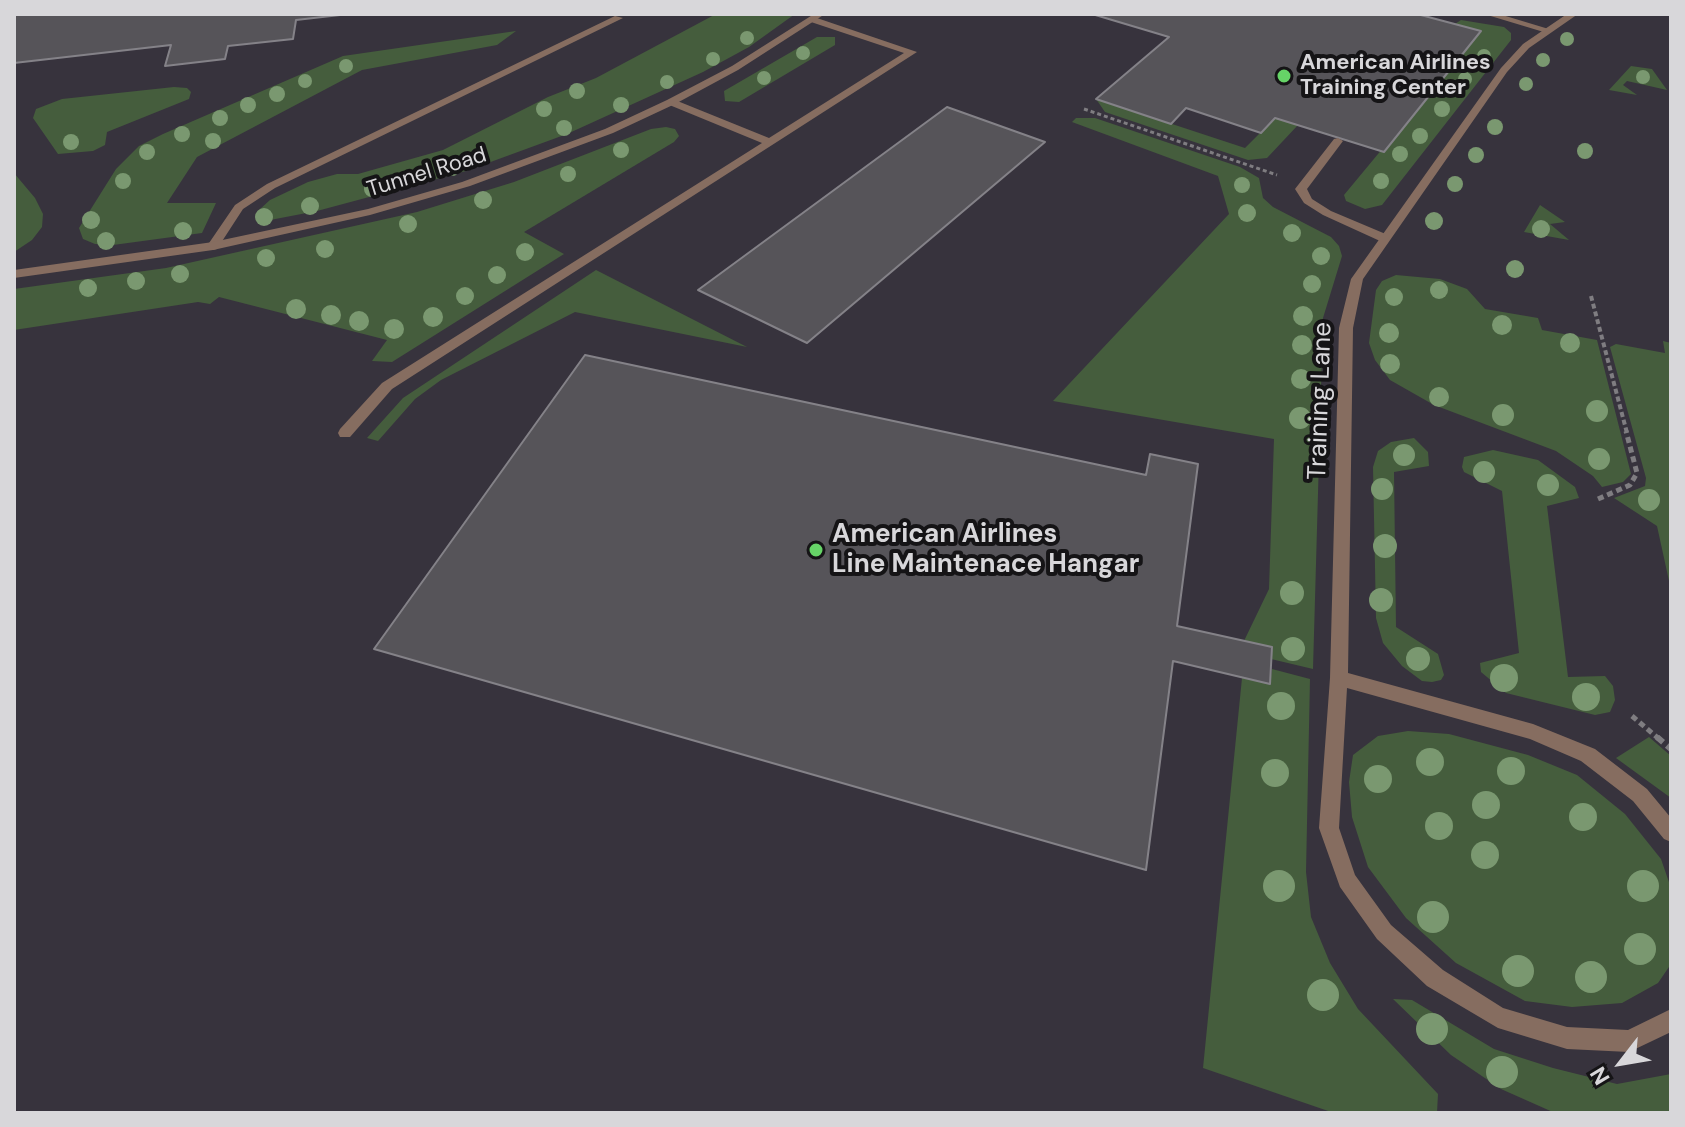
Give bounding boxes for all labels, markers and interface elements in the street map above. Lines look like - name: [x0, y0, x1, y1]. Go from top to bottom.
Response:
- place label: American Airlines Training Center: [1300, 50, 1491, 102]
- marker: American Airlines Training Center: [1275, 67, 1293, 85]
- street label: Tunnel Road: [364, 142, 490, 204]
- street label: Training Lane: [1303, 321, 1339, 481]
- place label: American Airlines Line Maintenace Hangar: [832, 519, 1139, 580]
- marker: American Airlines Line Maintenace Hangar: [807, 541, 825, 559]
- north arrow: [1581, 1023, 1661, 1103]
- text: N: [1583, 1061, 1617, 1090]

